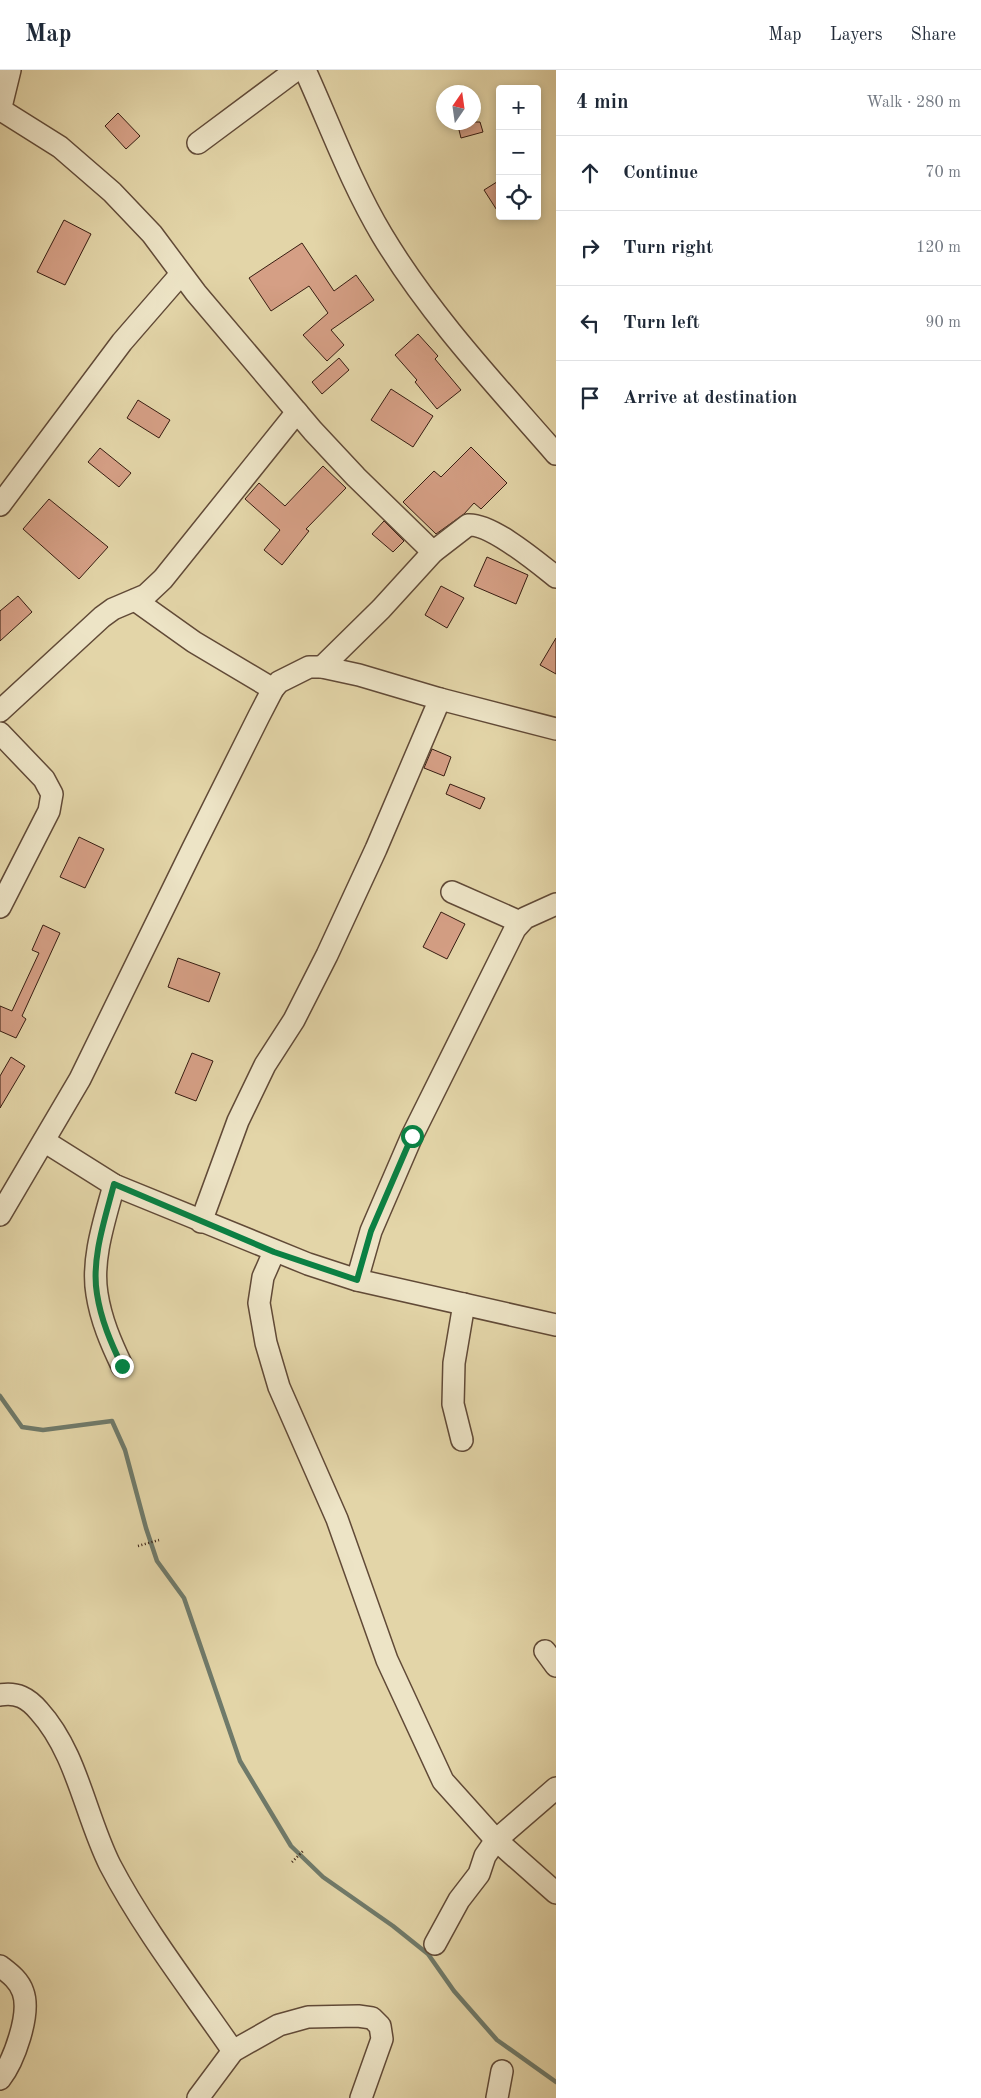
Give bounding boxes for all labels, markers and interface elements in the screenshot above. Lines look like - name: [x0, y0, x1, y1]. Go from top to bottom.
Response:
- text: Map: [25, 23, 72, 47]
- text: Map: [768, 26, 802, 44]
- text: Layers: [830, 26, 882, 44]
- text: Share: [910, 26, 956, 44]
- north arrow: [436, 85, 481, 130]
- map controls: [496, 85, 541, 220]
- button: +: [496, 85, 541, 130]
- text: 4 min: [576, 92, 629, 113]
- text: Walk · 280 m: [866, 95, 961, 111]
- button: −: [496, 130, 541, 175]
- icon: ahead: [576, 159, 604, 187]
- text: Continue: [623, 164, 698, 183]
- text: 70 m: [925, 165, 961, 181]
- button: locate: [496, 175, 541, 220]
- icon: right: [576, 234, 604, 262]
- text: Turn right: [623, 239, 713, 258]
- text: 120 m: [916, 240, 961, 256]
- icon: left: [576, 309, 604, 337]
- text: Turn left: [623, 314, 700, 333]
- text: 90 m: [925, 315, 961, 331]
- icon: arrive: [576, 384, 604, 412]
- text: Arrive at destination: [623, 389, 797, 408]
- route start: [401, 1125, 424, 1148]
- route end: [111, 1355, 134, 1378]

